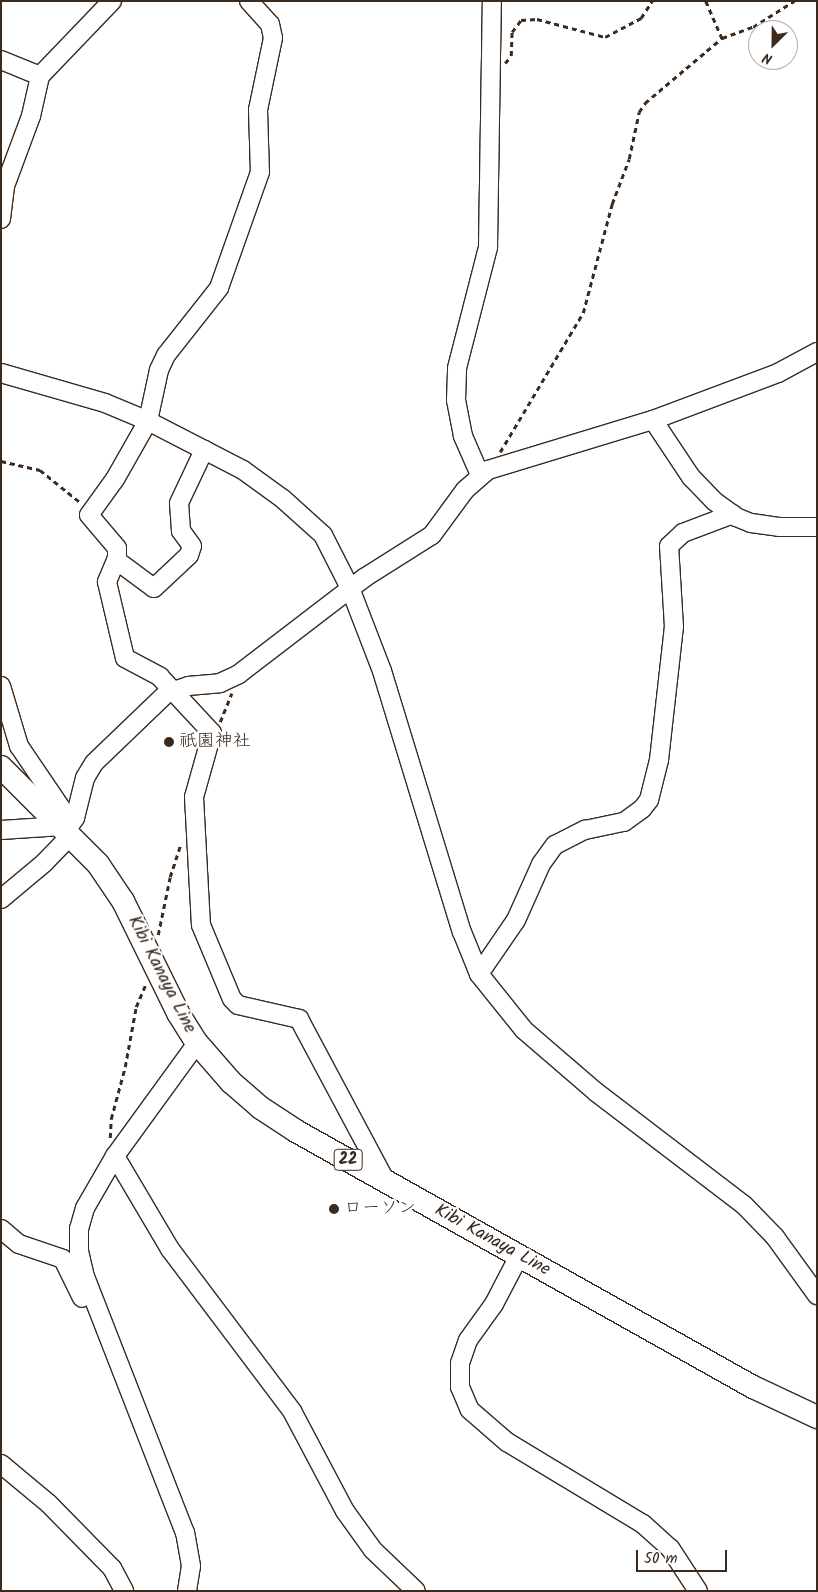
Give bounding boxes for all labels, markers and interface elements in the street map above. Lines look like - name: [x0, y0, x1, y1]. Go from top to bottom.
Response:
- north arrow: [748, 20, 798, 70]
- text: N: [759, 46, 776, 70]
- place label: 祇園神社: [179, 731, 251, 753]
- marker: 祇園神社: [163, 736, 175, 748]
- street label: Kibi Kanaya Line: [122, 913, 200, 1037]
- road number: 22: [333, 1146, 363, 1174]
- place label: ローソン: [344, 1198, 416, 1220]
- street label: Kibi Kanaya Line: [430, 1200, 554, 1282]
- marker: ローソン: [328, 1203, 340, 1215]
- scale bar: [638, 1540, 729, 1572]
- text: 50 m: [644, 1547, 678, 1571]

